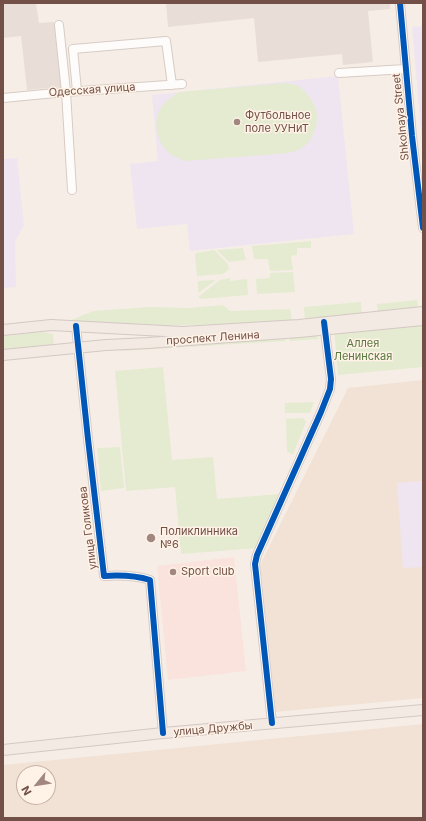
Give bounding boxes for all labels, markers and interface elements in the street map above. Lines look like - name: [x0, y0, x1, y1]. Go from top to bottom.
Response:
- street label: Shkolnaya Street: [390, 73, 412, 161]
- street label: Одесская улица: [48, 80, 136, 100]
- place label: Футбольное поле УУНиТ: [245, 109, 311, 135]
- marker: Футбольное поле УУНиТ: [232, 117, 242, 127]
- street label: проспект Ленина: [166, 328, 260, 348]
- park label: Аллея Ленинская: [334, 337, 392, 363]
- street label: улица Голикова: [76, 486, 100, 570]
- place label: Поликлинника №6: [160, 525, 238, 551]
- marker: Поликлинника №6: [145, 532, 157, 544]
- place label: Sport club: [181, 565, 235, 579]
- marker: Sport club: [168, 567, 178, 577]
- street label: улица Дружбы: [173, 719, 253, 739]
- north arrow: [16, 765, 56, 805]
- text: N: [18, 783, 35, 798]

